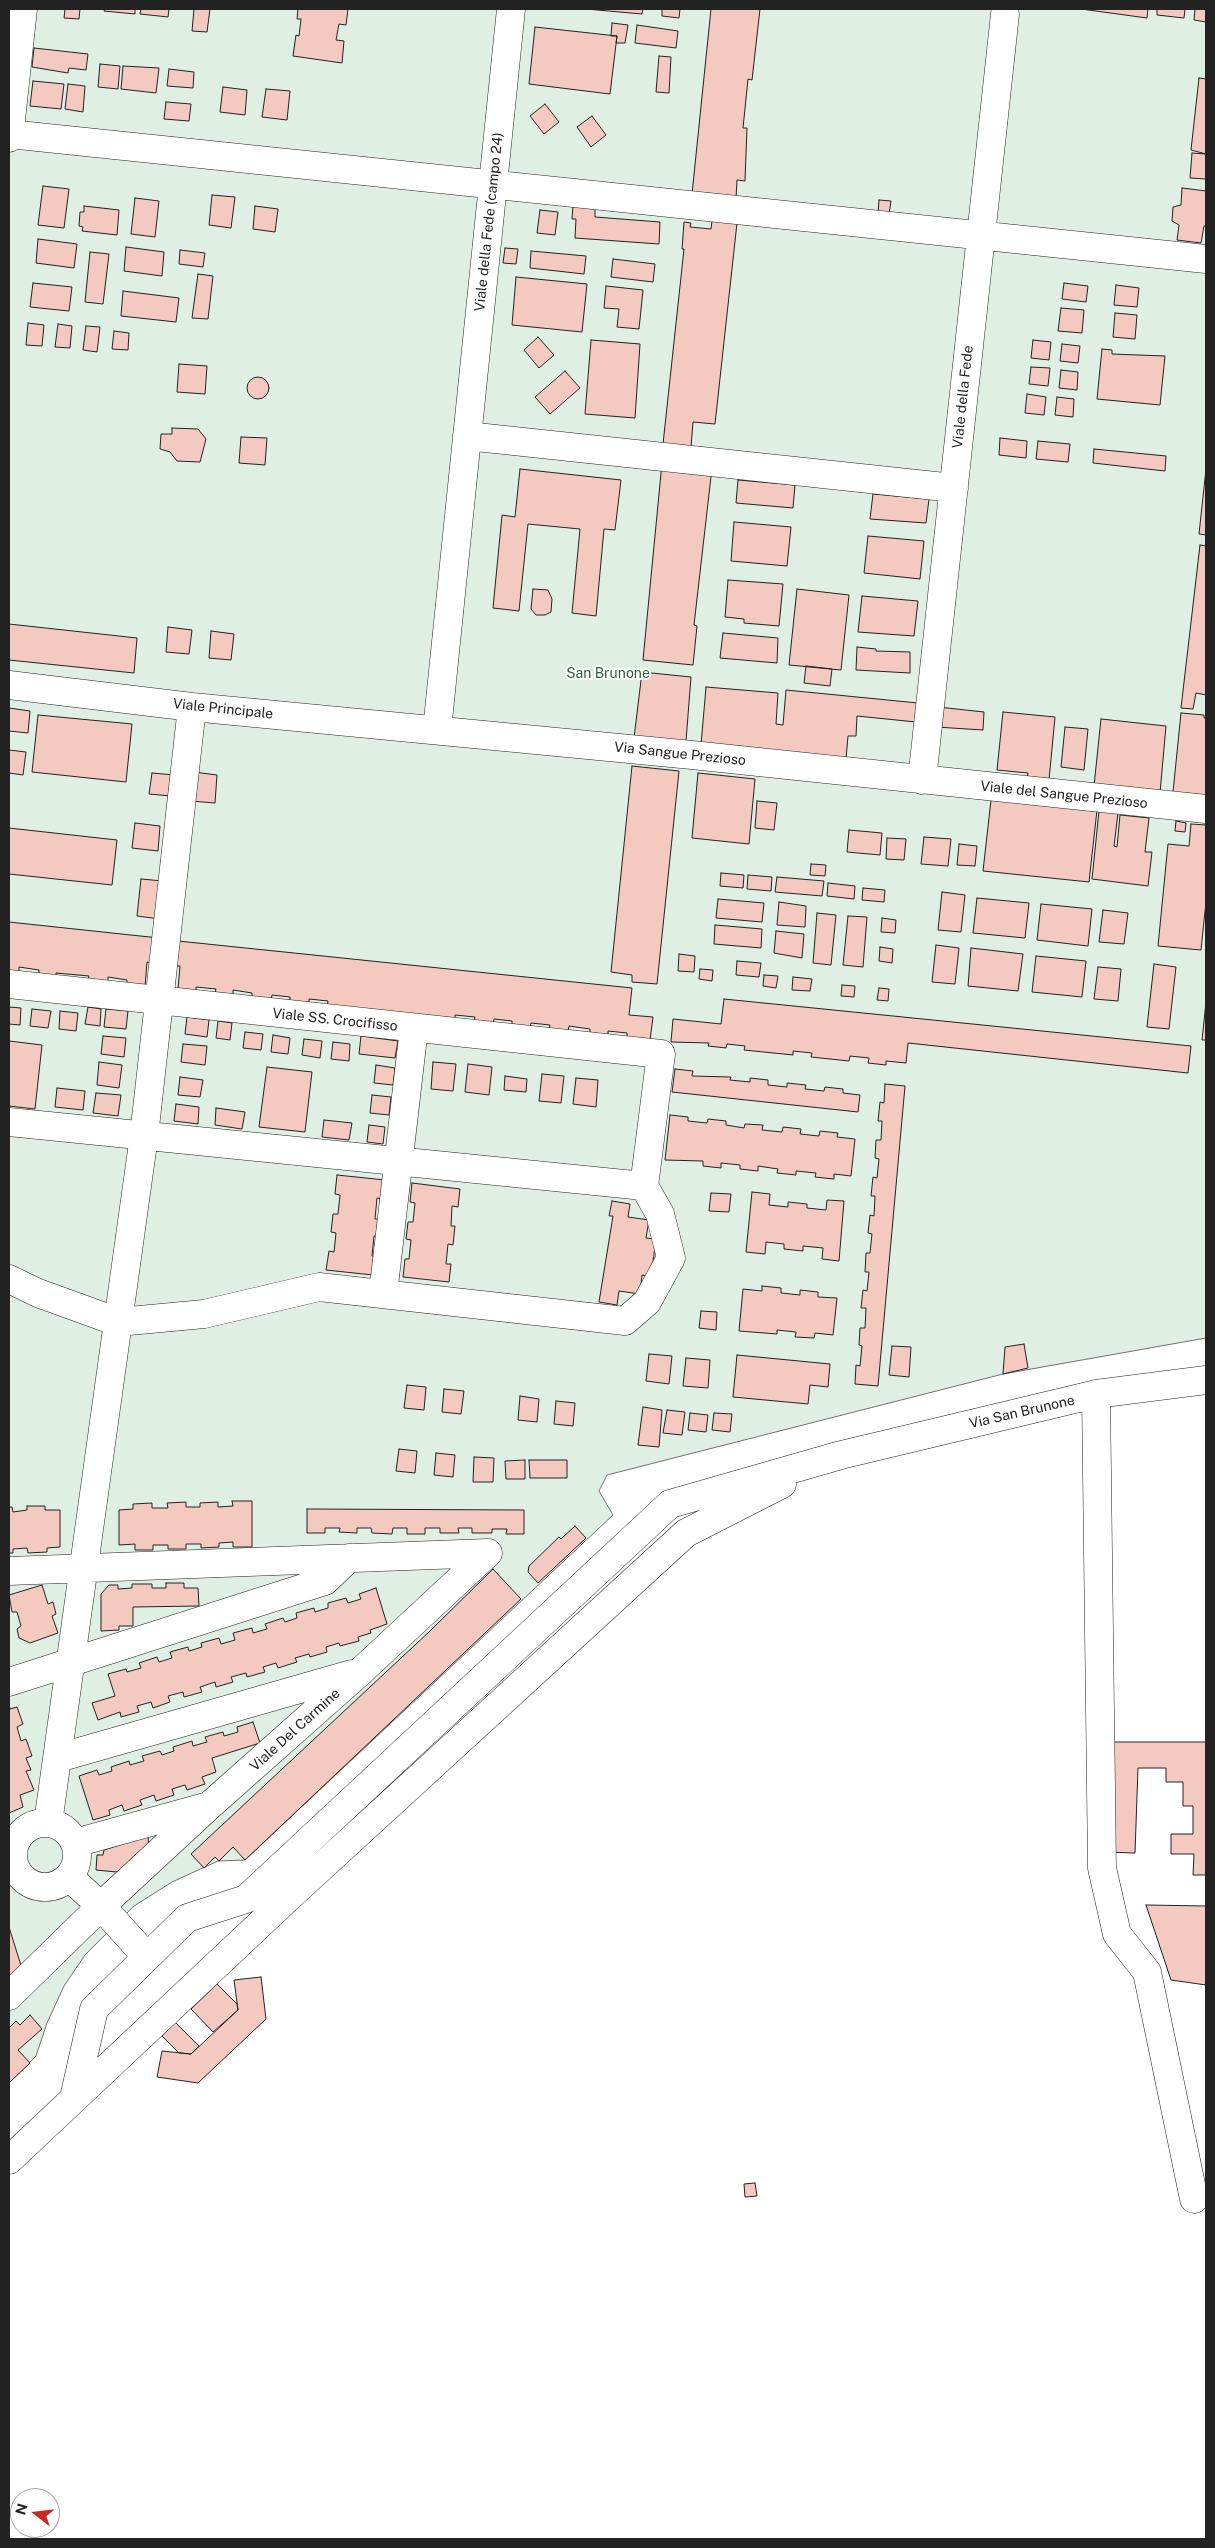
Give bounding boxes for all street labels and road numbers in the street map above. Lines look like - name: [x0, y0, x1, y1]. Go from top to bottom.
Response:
- street label: Viale della Fede (campo 24): [471, 132, 507, 312]
- street label: Viale della Fede: [949, 345, 977, 449]
- street label: Viale Principale: [172, 695, 274, 723]
- street label: Via Sangue Prezioso: [613, 739, 747, 769]
- street label: Viale del Sangue Prezioso: [980, 778, 1148, 812]
- street label: Viale SS. Crocifisso: [271, 1005, 399, 1035]
- street label: Via San Brunone: [968, 1392, 1076, 1432]
- street label: Viale Del Carmine: [246, 1685, 344, 1775]

